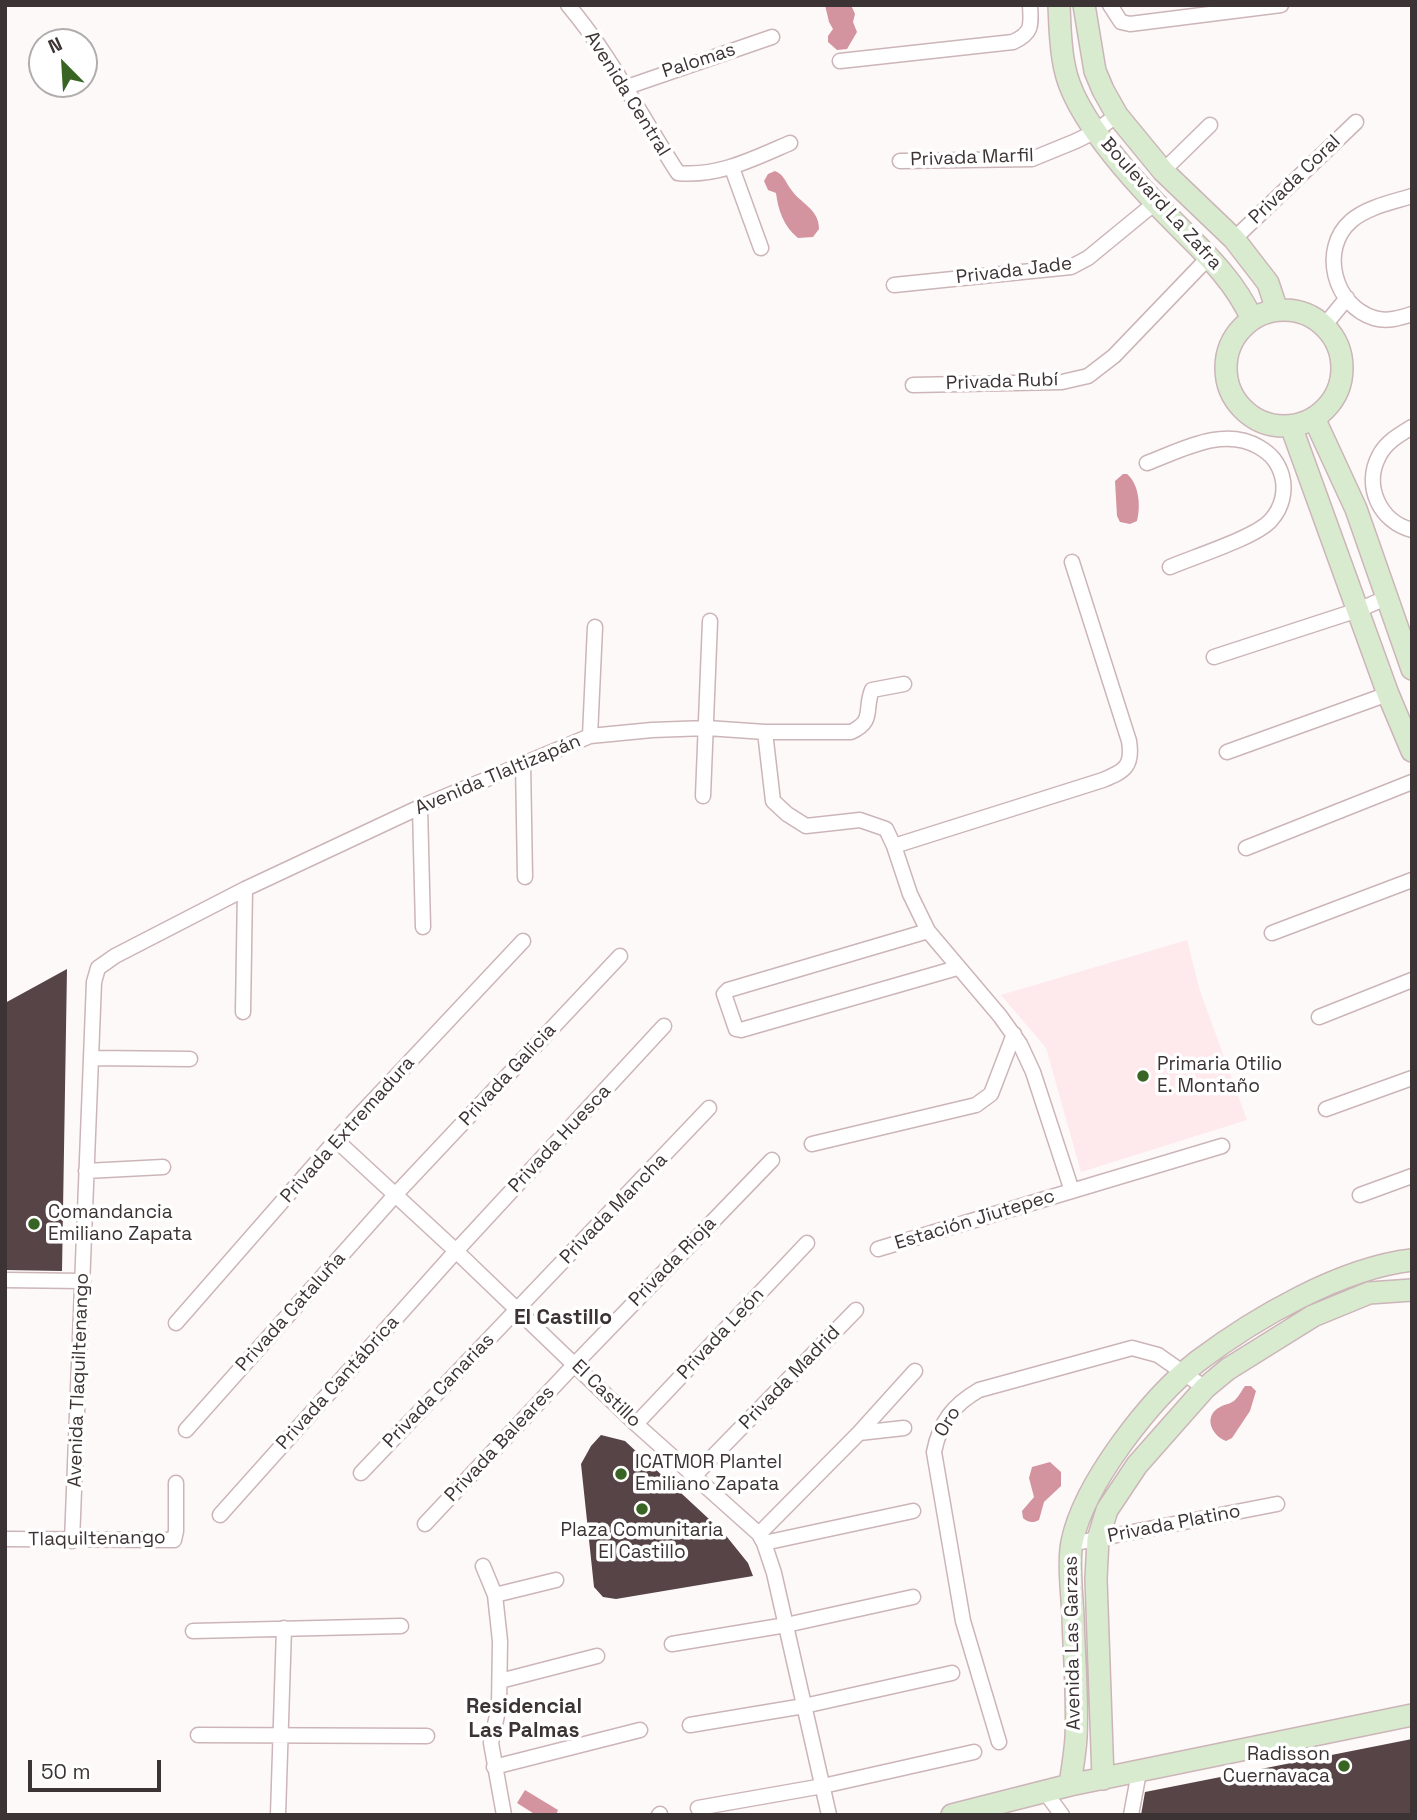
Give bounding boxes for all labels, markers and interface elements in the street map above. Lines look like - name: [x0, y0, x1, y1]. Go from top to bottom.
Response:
- street label: Avenida Central: [579, 27, 675, 161]
- north arrow: [28, 28, 98, 98]
- text: N: [44, 31, 66, 59]
- street label: Palomas: [659, 38, 739, 84]
- street label: Privada Coral: [1245, 131, 1345, 229]
- street label: Boulevard La Zafra: [1096, 133, 1226, 275]
- street label: Privada Marfil: [910, 144, 1034, 172]
- street label: Privada Jade: [955, 253, 1073, 289]
- street label: Privada Rubí: [945, 369, 1059, 395]
- street label: Avenida Tlaltizapán: [412, 730, 584, 820]
- street label: Privada Galicia: [455, 1019, 561, 1131]
- street label: Privada Extremadura: [276, 1052, 420, 1208]
- place label: Primaria Otilio E. Montaño: [1157, 1054, 1282, 1098]
- marker: Primaria Otilio E. Montaño: [1135, 1068, 1151, 1084]
- street label: Privada Huesca: [504, 1080, 616, 1198]
- street label: Privada Mancha: [555, 1149, 673, 1269]
- street label: Estación Jiutepec: [892, 1185, 1058, 1255]
- place label: Comandancia Emiliano Zapata: [48, 1202, 192, 1246]
- street label: Privada Rioja: [625, 1212, 721, 1312]
- marker: Comandancia Emiliano Zapata: [26, 1216, 42, 1232]
- street label: Privada Cataluña: [231, 1248, 351, 1376]
- street label: Avenida Tlaquiltenango: [64, 1272, 94, 1488]
- street label: Privada León: [673, 1284, 769, 1384]
- district label: El Castillo: [514, 1305, 612, 1331]
- street label: Privada Cantábrica: [272, 1311, 404, 1455]
- street label: Privada Madrid: [735, 1321, 845, 1435]
- street label: Privada Canarias: [379, 1329, 499, 1453]
- street label: El Castillo: [567, 1355, 645, 1433]
- street label: Privada Baleares: [440, 1381, 560, 1507]
- street label: Oro: [930, 1403, 966, 1441]
- place label: ICATMOR Plantel Emiliano Zapata: [635, 1452, 782, 1496]
- marker: ICATMOR Plantel Emiliano Zapata: [613, 1466, 629, 1482]
- street label: Privada Platino: [1106, 1500, 1242, 1548]
- marker: Plaza Comunitaria El Castillo: [634, 1501, 650, 1517]
- place label: Plaza Comunitaria El Castillo: [560, 1520, 724, 1564]
- street label: Tlaquiltenango: [28, 1526, 166, 1552]
- street label: Avenida Las Garzas: [1060, 1556, 1086, 1730]
- district label: Residencial Las Palmas: [466, 1694, 582, 1744]
- place label: Radisson Cuernavaca: [1223, 1744, 1330, 1788]
- scale bar: [32, 1746, 164, 1790]
- text: 50 m: [41, 1758, 91, 1785]
- marker: Radisson Cuernavaca: [1336, 1758, 1352, 1774]

